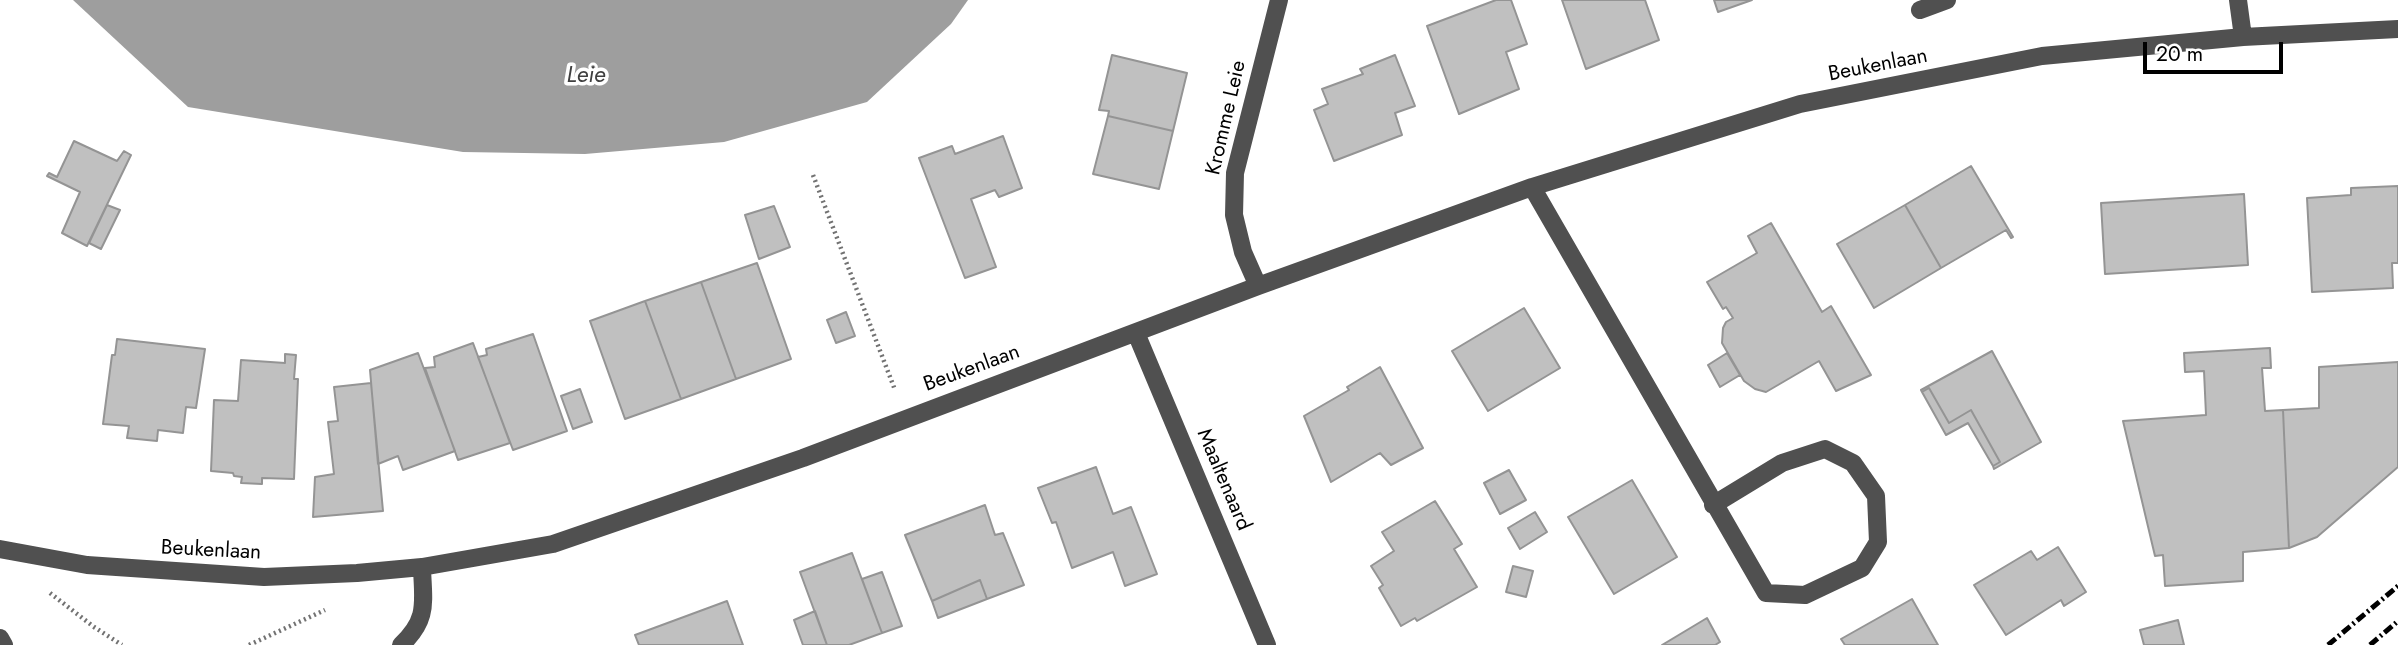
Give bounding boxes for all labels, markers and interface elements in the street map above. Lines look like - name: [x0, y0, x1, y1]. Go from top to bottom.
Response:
- scale bar: [2146, 28, 2286, 72]
- text: 20 m: [2156, 39, 2203, 69]
- street label: Beukenlaan: [1826, 44, 1930, 88]
- street label: Kromme Leie: [1202, 58, 1252, 178]
- water label: Leie: [567, 62, 605, 90]
- street label: Beukenlaan: [921, 340, 1023, 398]
- street label: Maaltenaard: [1190, 425, 1256, 535]
- street label: Beukenlaan: [160, 536, 262, 566]

